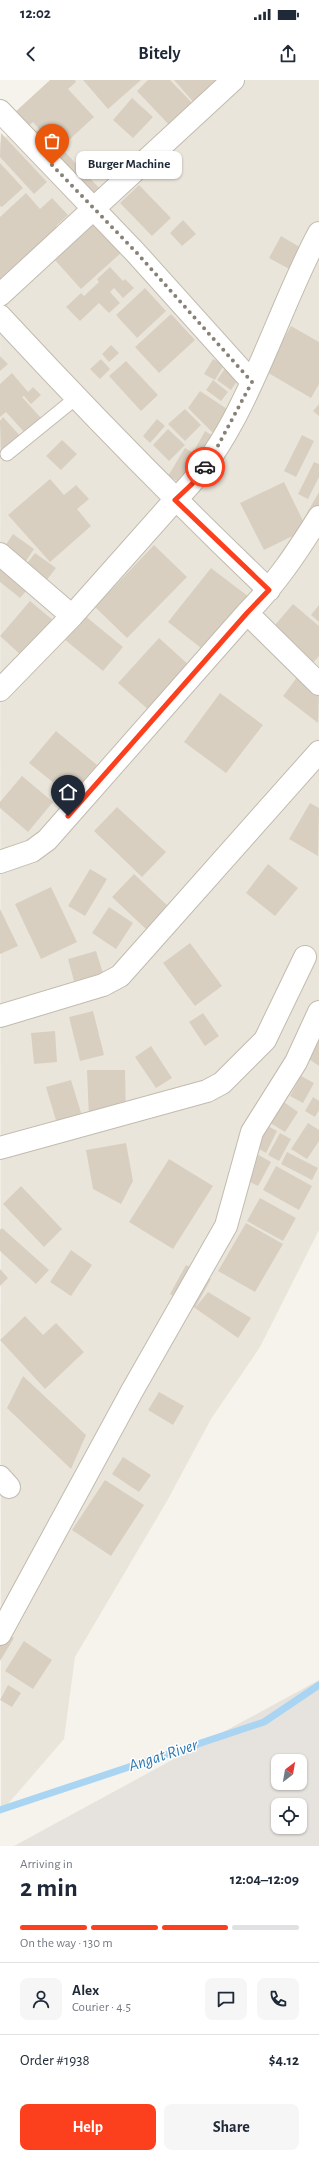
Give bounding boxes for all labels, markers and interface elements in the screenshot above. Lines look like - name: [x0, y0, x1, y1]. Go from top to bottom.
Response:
- text: 12:02: [20, 6, 51, 21]
- icon: back: [20, 43, 42, 65]
- icon: share: [277, 43, 299, 65]
- text: Bitely: [138, 45, 181, 63]
- pin: [35, 124, 69, 165]
- icon: bag: [41, 130, 63, 152]
- callout: Burger Machine: [76, 151, 182, 179]
- text: Burger Machine: [88, 158, 170, 171]
- courier: [185, 447, 225, 487]
- icon: car: [194, 456, 216, 478]
- pin: [51, 775, 85, 816]
- icon: home: [57, 781, 79, 803]
- water label: Angat River: [125, 1736, 200, 1774]
- north arrow: [271, 1754, 307, 1790]
- map controls: [271, 1754, 307, 1834]
- button: locate: [271, 1798, 307, 1834]
- text: Arriving in: [20, 1858, 73, 1871]
- text: 12:04–12:09: [230, 1872, 299, 1887]
- text: 2 min: [20, 1875, 78, 1901]
- text: On the way · 130 m: [20, 1937, 113, 1950]
- button: person: [20, 1978, 62, 2020]
- button: chat: [205, 1978, 247, 2020]
- button: phone: [257, 1978, 299, 2020]
- text: Alex: [72, 1983, 99, 1998]
- text: Courier · 4.5: [72, 2001, 131, 2014]
- text: Order #1938: [20, 2053, 90, 2068]
- text: $4.12: [269, 2053, 299, 2068]
- button: Help: [20, 2104, 156, 2150]
- button: Share: [164, 2104, 299, 2150]

